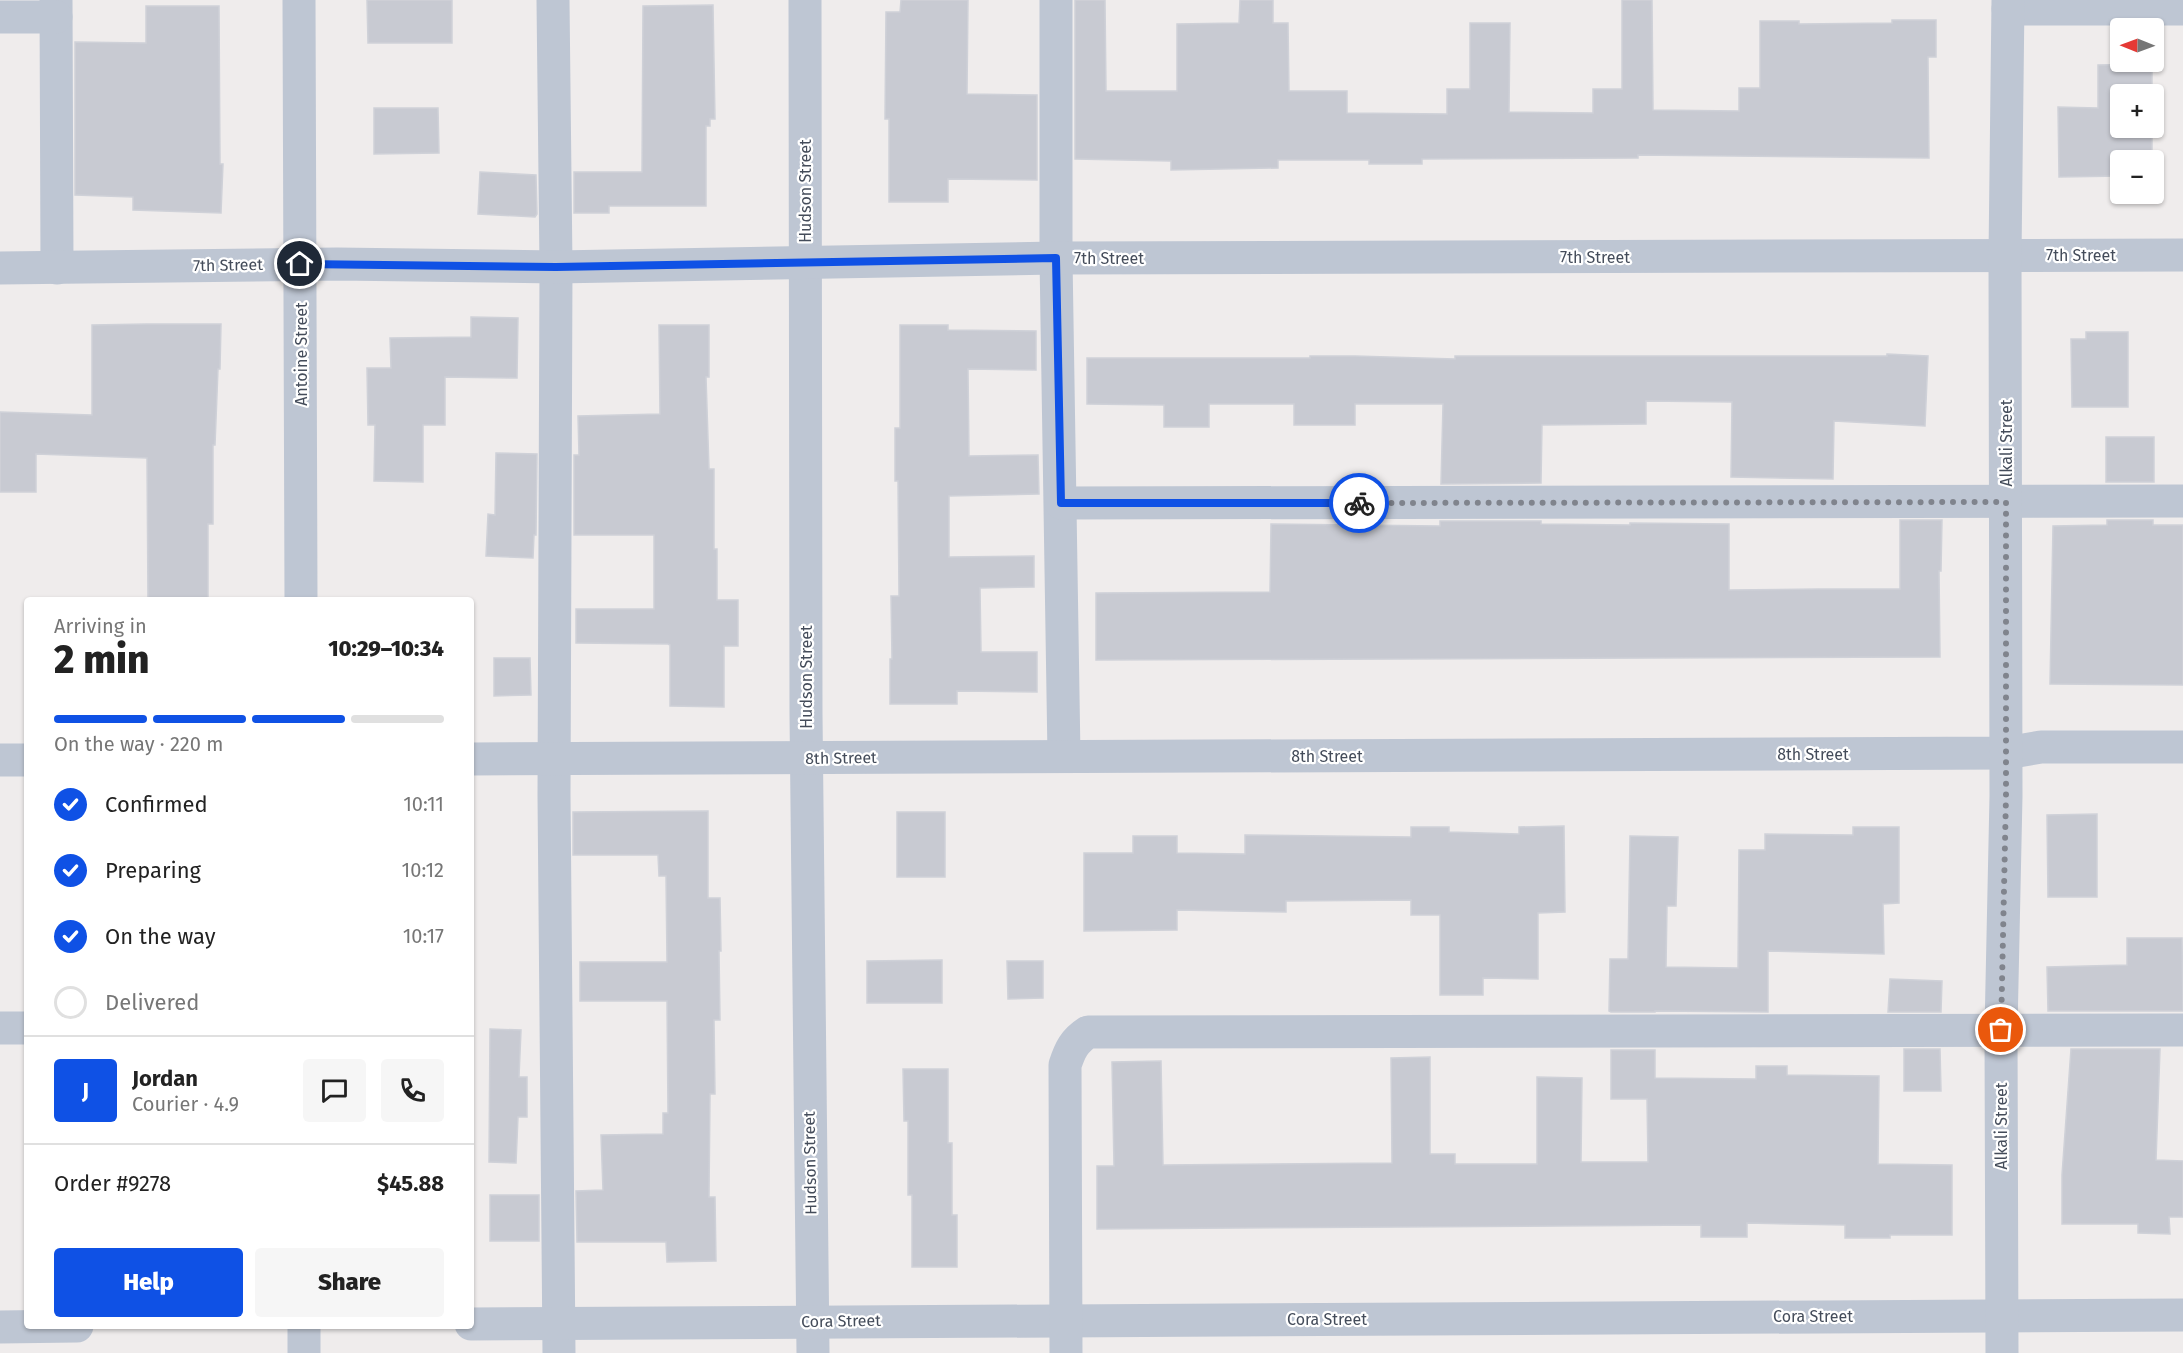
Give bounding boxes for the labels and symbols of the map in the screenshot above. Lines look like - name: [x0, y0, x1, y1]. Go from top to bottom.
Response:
- north arrow: [2110, 18, 2164, 72]
- street label: Hudson Street: [796, 139, 815, 243]
- pin: [274, 238, 325, 289]
- street label: 7th Street: [2046, 246, 2116, 265]
- street label: 7th Street: [1560, 248, 1630, 267]
- street label: 7th Street: [1074, 249, 1144, 268]
- street label: 7th Street: [193, 255, 263, 275]
- street label: Antoine Street: [292, 302, 311, 406]
- street label: Alkali Street: [1997, 399, 2016, 487]
- courier: [1329, 473, 1389, 533]
- street label: Hudson Street: [797, 625, 816, 729]
- street label: 8th Street: [1777, 745, 1849, 764]
- street label: 8th Street: [1291, 747, 1363, 766]
- street label: 8th Street: [805, 748, 877, 768]
- pin: [1975, 1004, 2026, 1055]
- street label: Alkali Street: [1992, 1082, 2011, 1170]
- street label: Hudson Street: [800, 1111, 820, 1215]
- street label: Cora Street: [1773, 1307, 1853, 1326]
- street label: Cora Street: [1287, 1310, 1367, 1329]
- street label: Cora Street: [801, 1311, 881, 1331]

